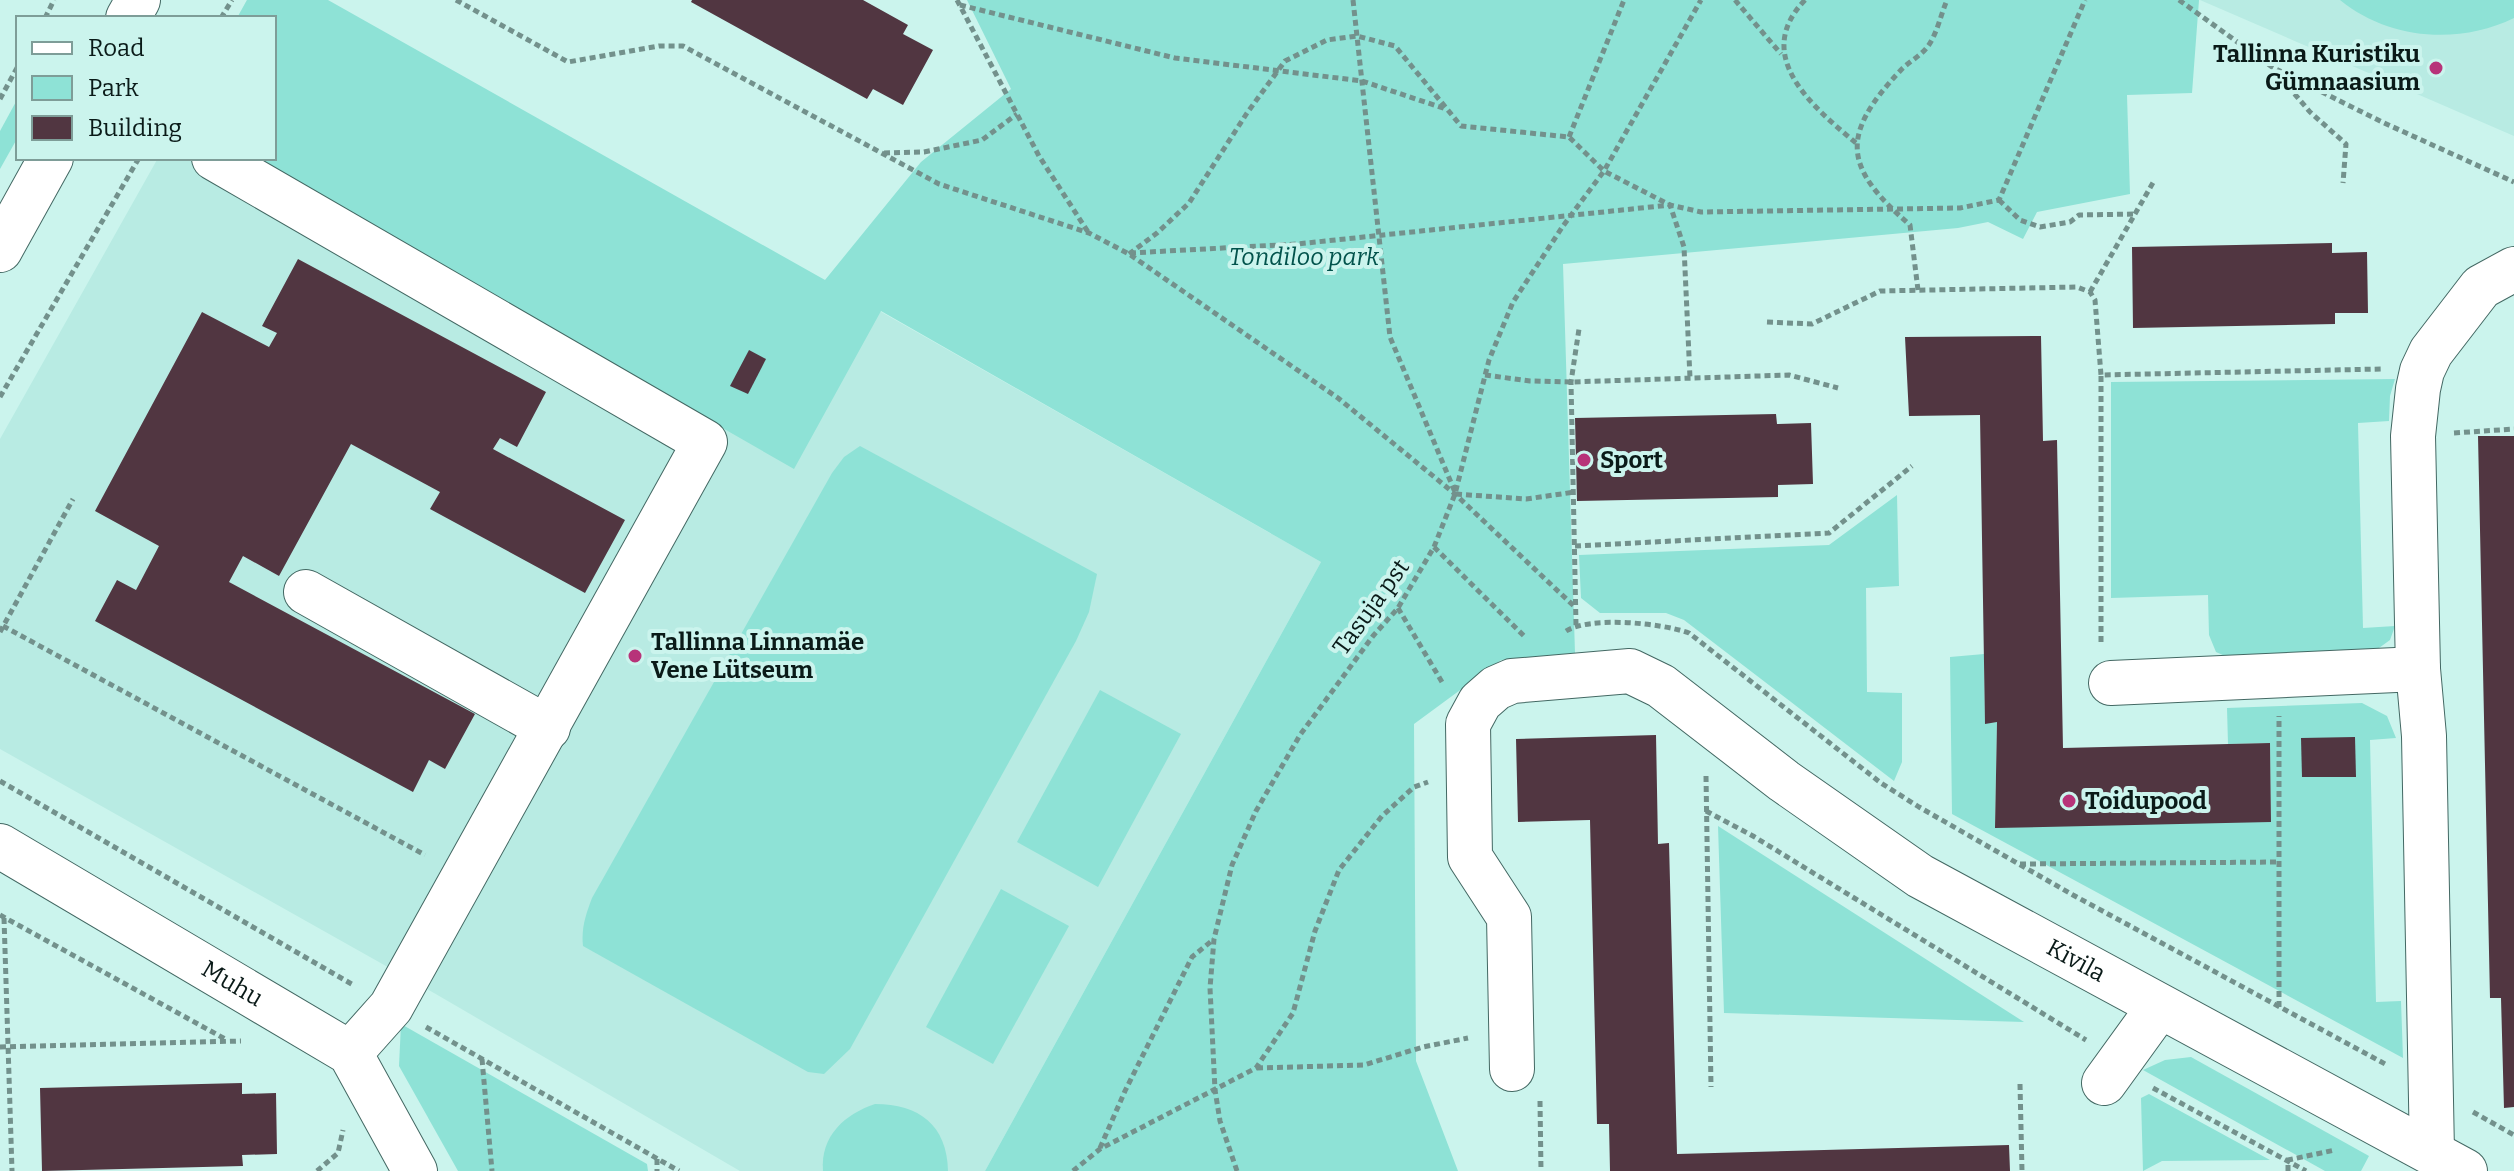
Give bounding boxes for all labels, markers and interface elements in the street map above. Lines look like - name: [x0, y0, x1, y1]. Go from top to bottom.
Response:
- legend: [16, 16, 276, 160]
- text: Road: [88, 34, 144, 62]
- place label: Tallinna Kuristiku Gümnaasium: [2213, 40, 2420, 96]
- marker: Tallinna Kuristiku Gümnaasium: [2427, 59, 2445, 77]
- text: Park: [88, 74, 139, 102]
- text: Building: [88, 114, 182, 142]
- park label: Tondiloo park: [1229, 243, 1380, 271]
- place label: Sport: [1600, 446, 1664, 474]
- marker: Sport: [1575, 451, 1593, 469]
- street label: Tasuja pst: [1327, 554, 1415, 660]
- place label: Tallinna Linnamäe Vene Lütseum: [651, 628, 864, 684]
- marker: Tallinna Linnamäe Vene Lütseum: [626, 647, 644, 665]
- place label: Toidupood: [2085, 787, 2207, 815]
- marker: Toidupood: [2060, 792, 2078, 810]
- street label: Kivila: [2042, 933, 2110, 988]
- street label: Muhu: [197, 955, 268, 1012]

